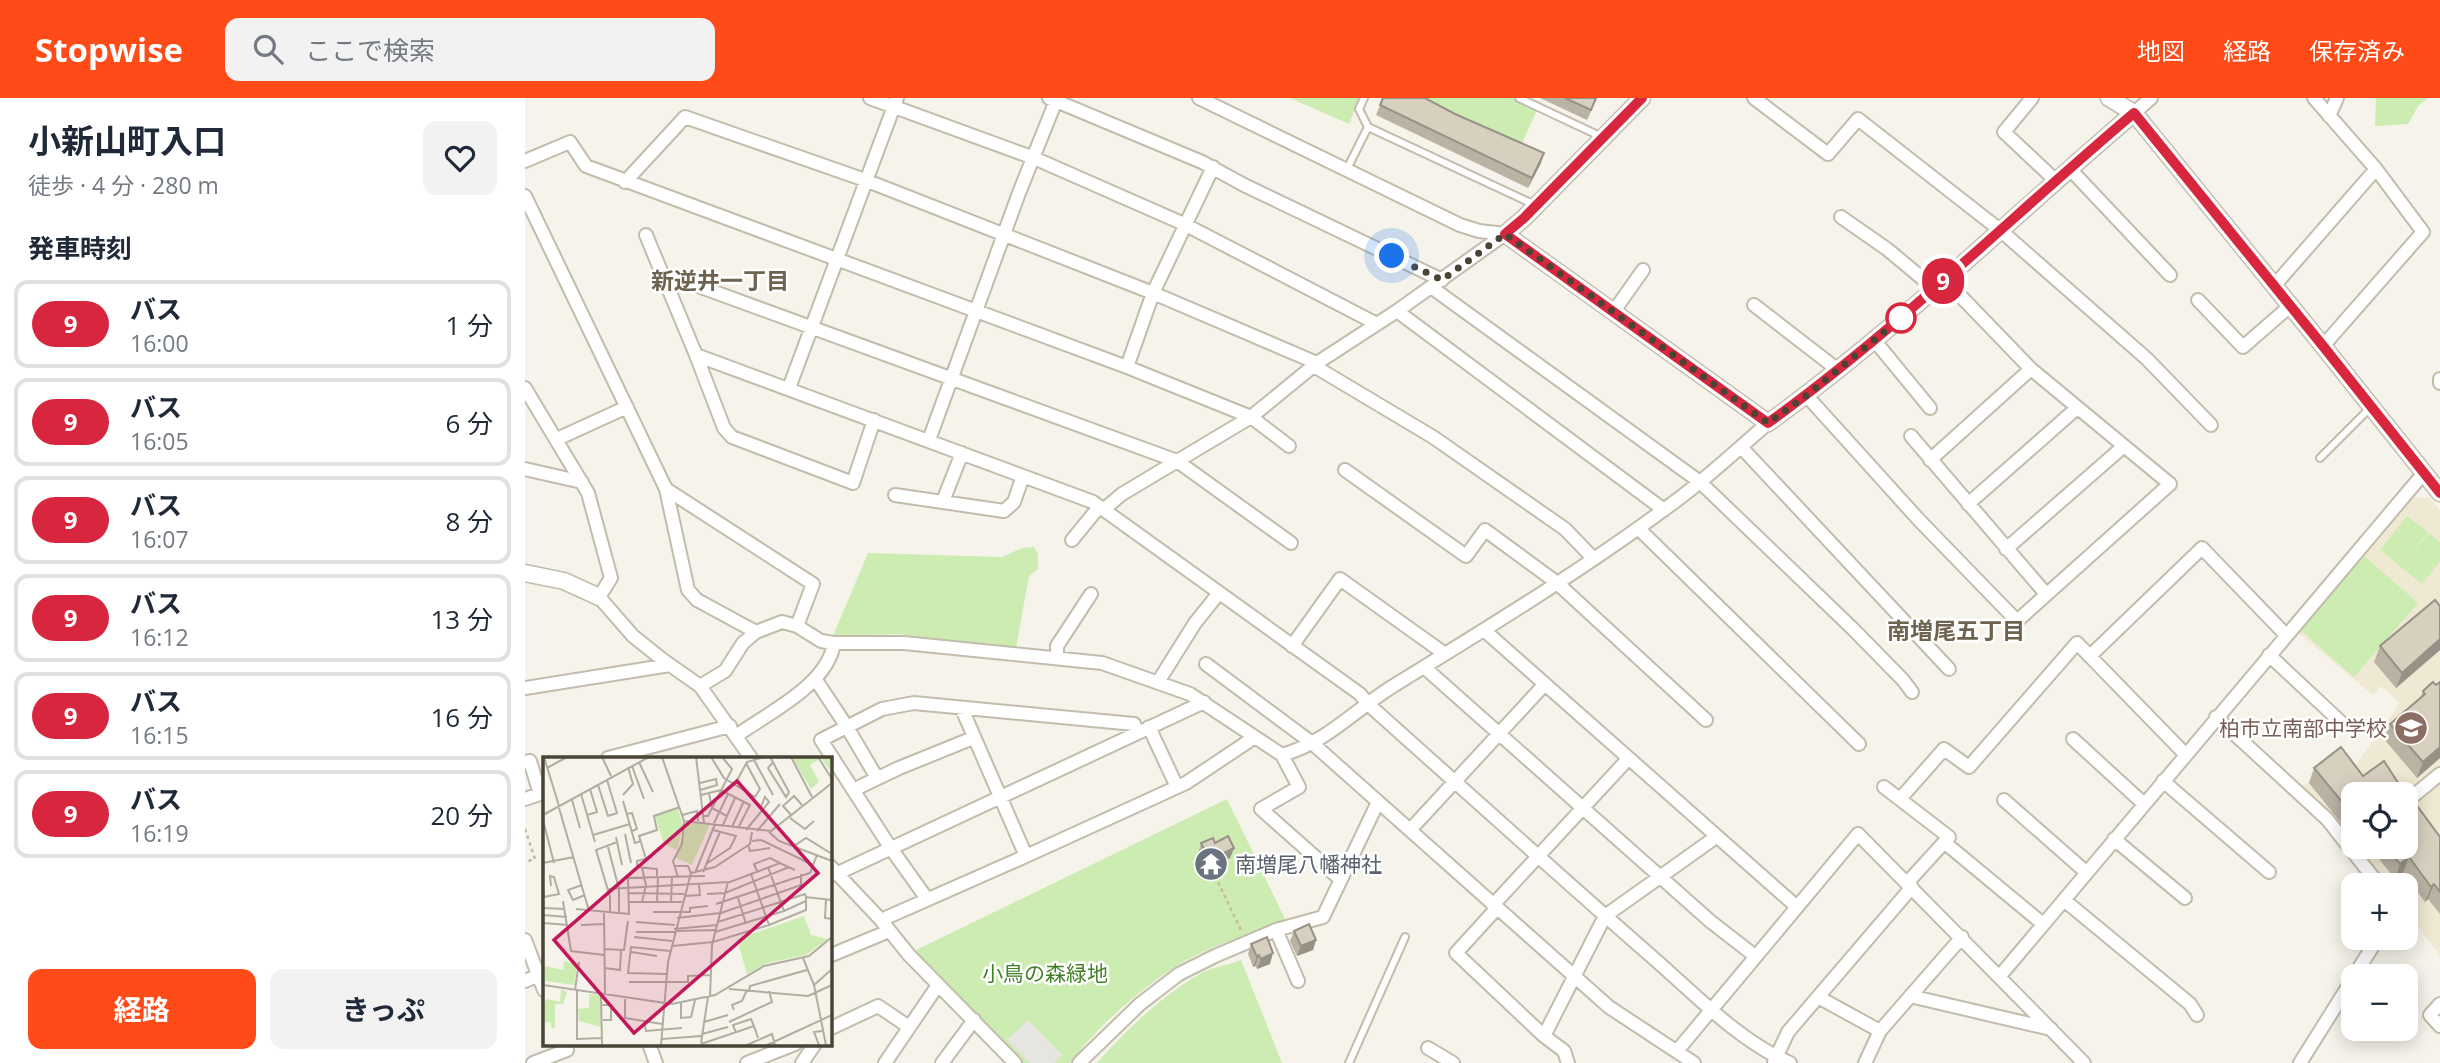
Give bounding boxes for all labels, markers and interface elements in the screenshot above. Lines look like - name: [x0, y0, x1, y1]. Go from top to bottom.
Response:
- search box: [225, 18, 715, 81]
- text: Stopwise: [35, 27, 183, 72]
- icon: search: [249, 30, 287, 68]
- text: ここで検索: [305, 32, 435, 68]
- text: 地図: [2137, 34, 2185, 67]
- text: 経路: [2223, 34, 2271, 67]
- text: 保存済み: [2309, 34, 2405, 67]
- text: 小新山町入口: [28, 118, 226, 163]
- button: heart: [423, 121, 497, 195]
- text: 徒歩 · 4 分 · 280 m: [28, 169, 219, 201]
- text: 発車時刻: [28, 230, 132, 266]
- your location: [1374, 238, 1409, 273]
- line badge: 9: [1920, 258, 1966, 304]
- district label: 新逆井一丁目: [651, 264, 789, 296]
- text: 9: [1936, 264, 1950, 297]
- text: バス: [130, 291, 182, 327]
- unlabelled marker: [1886, 303, 1916, 333]
- text: 9: [64, 307, 77, 340]
- text: 1 分: [445, 307, 493, 343]
- text: 16:00: [130, 327, 189, 359]
- text: バス: [130, 389, 182, 425]
- text: 9: [64, 405, 77, 438]
- text: 6 分: [445, 405, 493, 441]
- text: 16:05: [130, 425, 189, 457]
- text: バス: [130, 487, 182, 523]
- text: 9: [64, 503, 77, 536]
- text: 8 分: [445, 503, 493, 539]
- text: 16:07: [130, 523, 189, 555]
- text: バス: [130, 585, 182, 621]
- text: 9: [64, 601, 77, 634]
- text: 13 分: [431, 601, 493, 637]
- district label: 南増尾五丁目: [1887, 614, 2025, 646]
- text: 16:12: [130, 621, 189, 653]
- text: バス: [130, 683, 182, 719]
- text: 9: [64, 699, 77, 732]
- text: 16 分: [431, 699, 493, 735]
- school or university icon: 柏市立南部中学校: [2392, 709, 2430, 747]
- place label: 柏市立南部中学校: [2219, 714, 2387, 742]
- text: 16:15: [130, 719, 189, 751]
- inset map: [543, 757, 831, 1046]
- text: バス: [130, 781, 182, 817]
- map controls: [2341, 782, 2418, 1041]
- button: locate: [2341, 782, 2418, 859]
- text: 9: [64, 797, 77, 830]
- text: 20 分: [431, 797, 493, 833]
- text: 16:19: [130, 817, 189, 849]
- temple icon: 南増尾八幡神社: [1192, 845, 1230, 883]
- place label: 南増尾八幡神社: [1235, 850, 1382, 878]
- button: +: [2341, 873, 2418, 950]
- park label: 小鳥の森緑地: [982, 959, 1108, 987]
- button: −: [2341, 964, 2418, 1041]
- button: 経路: [28, 969, 256, 1049]
- button: きっぷ: [270, 969, 497, 1049]

